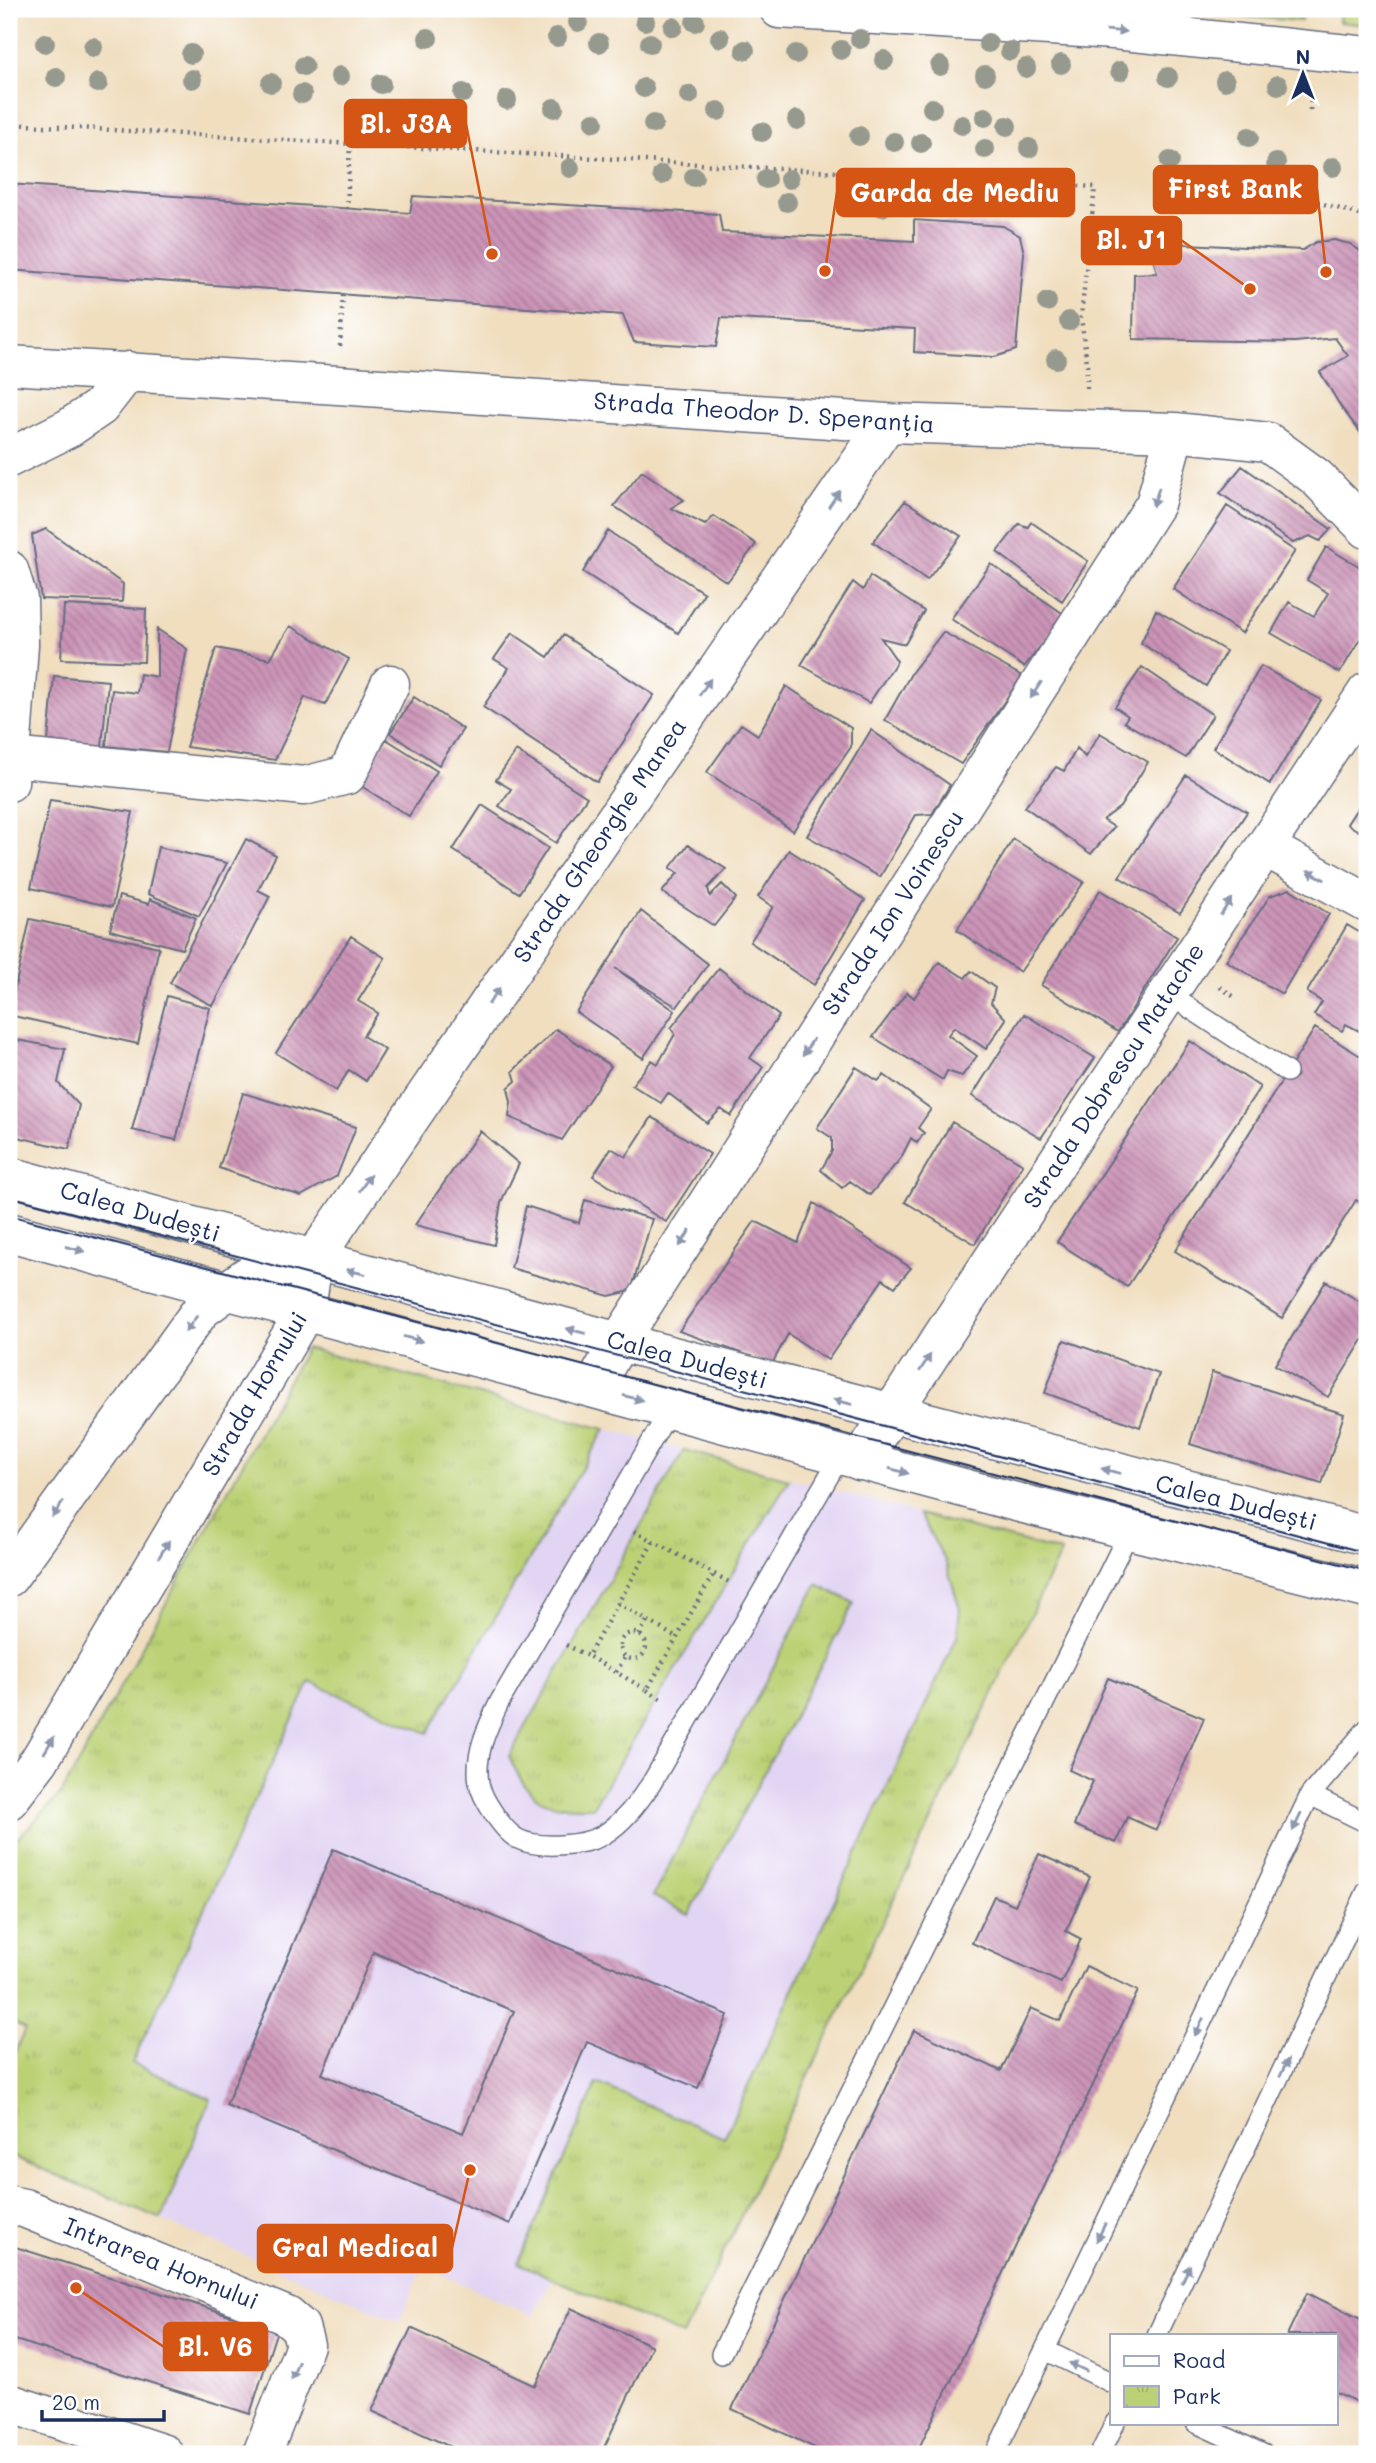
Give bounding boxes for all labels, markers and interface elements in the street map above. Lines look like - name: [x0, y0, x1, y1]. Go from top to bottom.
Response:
- one-way arrow: [1105, 26, 1127, 37]
- north arrow: [1268, 38, 1338, 108]
- text: N: [1296, 44, 1310, 69]
- callout: Bl. J3A: [345, 100, 466, 147]
- text: Bl. J3A: [360, 106, 452, 140]
- callout: First Bank: [1154, 166, 1317, 213]
- callout: Garda de Mediu: [837, 169, 1074, 216]
- text: First Bank: [1167, 171, 1303, 205]
- text: Garda de Mediu: [850, 175, 1060, 209]
- callout: Bl. J1: [1082, 217, 1181, 264]
- text: Bl. J1: [1096, 222, 1166, 256]
- street label: Strada Theodor D. Speranția: [593, 384, 936, 440]
- one-way arrow: [1150, 486, 1161, 507]
- one-way arrow: [827, 490, 841, 508]
- one-way arrow: [698, 678, 712, 696]
- one-way arrow: [1030, 680, 1043, 699]
- street label: Strada Gheorghe Manea: [505, 712, 692, 968]
- street label: Strada Ion Voinescu: [814, 804, 970, 1021]
- one-way arrow: [1306, 869, 1326, 881]
- one-way arrow: [1219, 897, 1232, 917]
- street label: Strada Dobrescu Matache: [1015, 937, 1210, 1214]
- one-way arrow: [487, 986, 500, 1006]
- one-way arrow: [801, 1037, 814, 1056]
- street label: Calea Dudești: [57, 1173, 224, 1249]
- one-way arrow: [358, 1174, 372, 1192]
- one-way arrow: [679, 1229, 692, 1248]
- one-way arrow: [64, 1244, 86, 1255]
- one-way arrow: [345, 1266, 367, 1277]
- street label: Strada Hornului: [194, 1305, 313, 1481]
- one-way arrow: [184, 1315, 198, 1333]
- street label: Calea Dudești: [603, 1322, 771, 1396]
- one-way arrow: [565, 1325, 587, 1336]
- one-way arrow: [402, 1334, 424, 1345]
- one-way arrow: [918, 1353, 931, 1372]
- one-way arrow: [622, 1393, 644, 1404]
- one-way arrow: [832, 1396, 854, 1407]
- one-way arrow: [1100, 1465, 1122, 1476]
- one-way arrow: [889, 1466, 911, 1477]
- street label: Calea Dudești: [1152, 1467, 1320, 1537]
- one-way arrow: [51, 1499, 65, 1518]
- one-way arrow: [158, 1540, 171, 1559]
- one-way arrow: [42, 1736, 55, 1755]
- one-way arrow: [1292, 1812, 1303, 1832]
- one-way arrow: [1194, 2017, 1205, 2037]
- one-way arrow: [1278, 2058, 1290, 2078]
- street label: Intrarea Hornului: [60, 2209, 263, 2316]
- one-way arrow: [1096, 2222, 1107, 2242]
- callout: Gral Medical: [258, 2225, 452, 2272]
- text: Gral Medical: [272, 2230, 438, 2264]
- one-way arrow: [1181, 2264, 1192, 2284]
- callout: Bl. V6: [164, 2323, 267, 2370]
- text: Bl. V6: [178, 2329, 252, 2363]
- legend: [1110, 2334, 1338, 2424]
- text: Road: [1173, 2346, 1225, 2373]
- one-way arrow: [289, 2360, 300, 2381]
- one-way arrow: [1068, 2361, 1088, 2372]
- scale bar: [42, 2379, 164, 2423]
- text: Park: [1173, 2382, 1221, 2409]
- text: 20 m: [52, 2388, 100, 2415]

